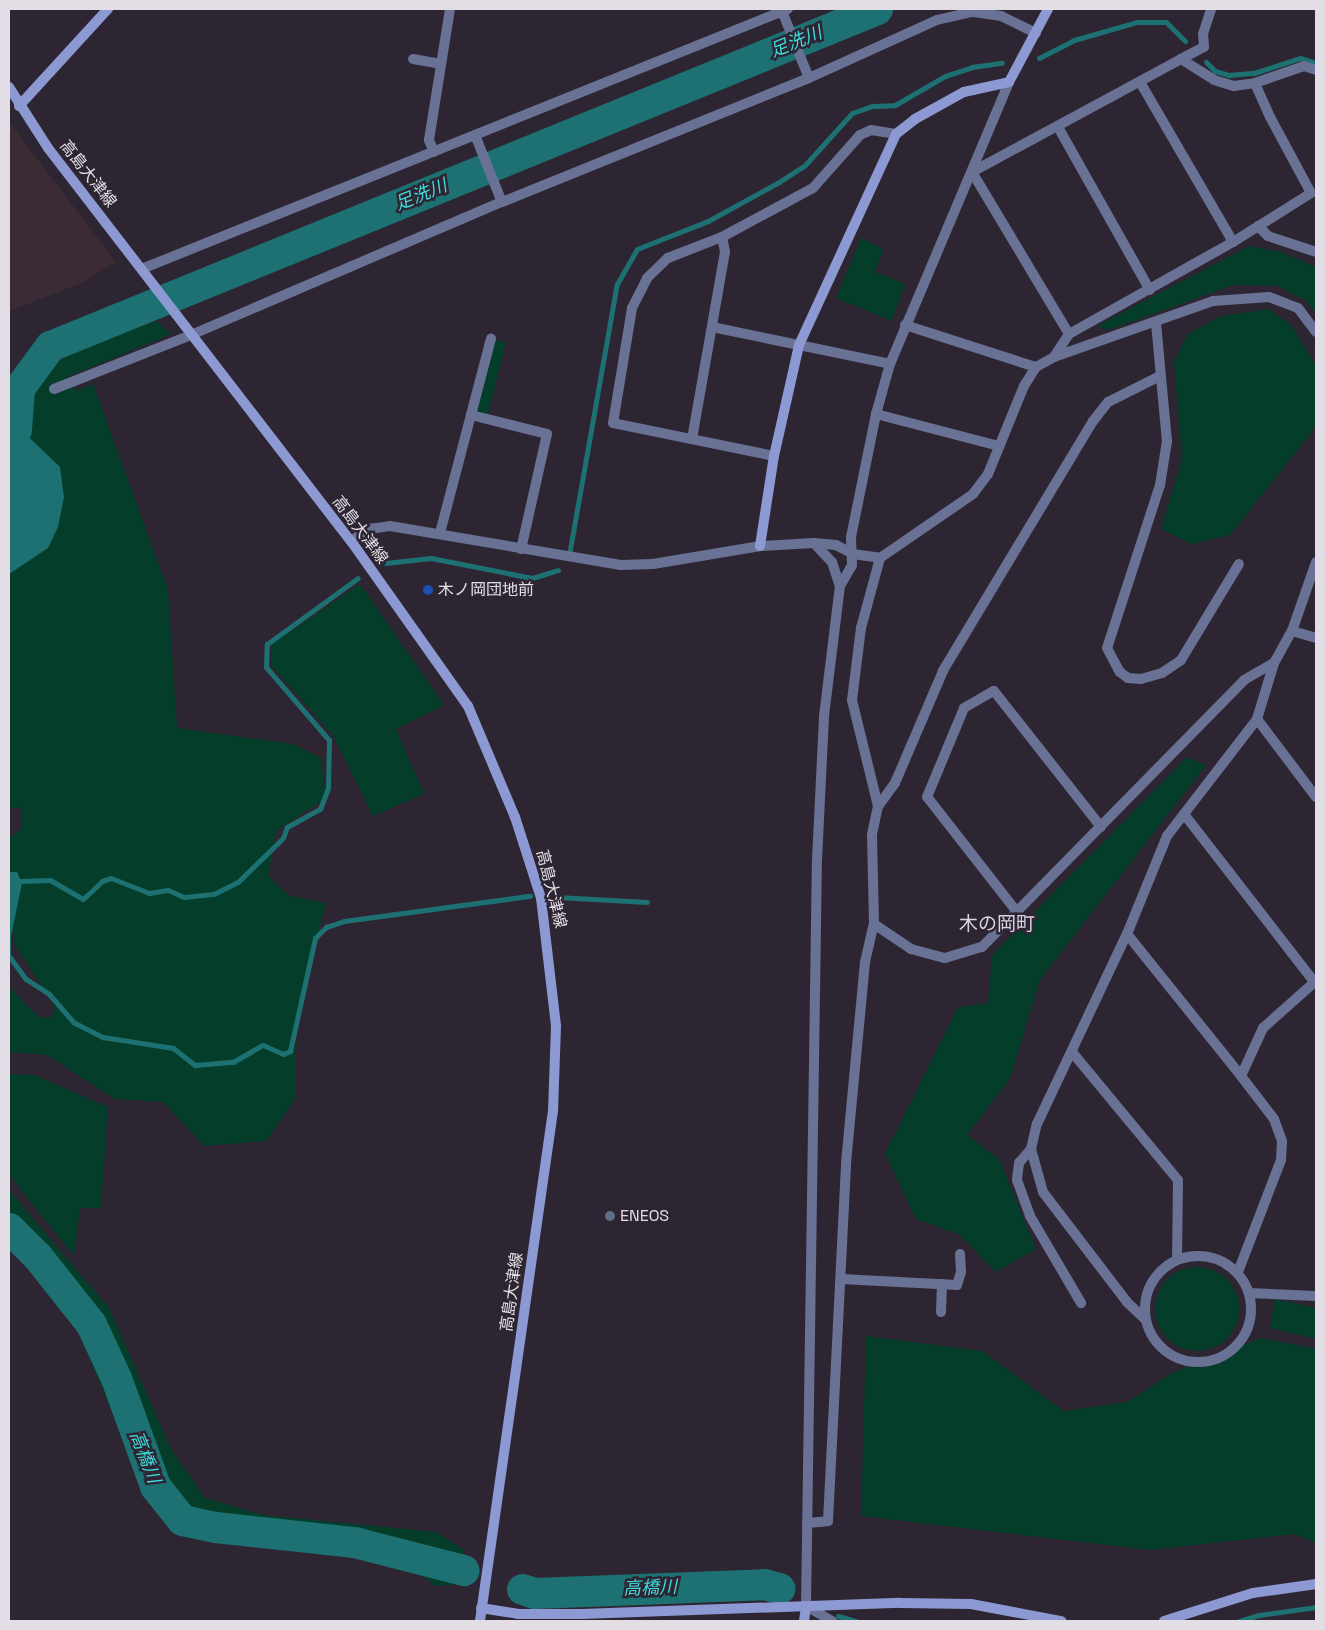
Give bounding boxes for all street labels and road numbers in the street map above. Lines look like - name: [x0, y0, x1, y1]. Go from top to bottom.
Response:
- street label: 高島大津線: [56, 137, 120, 211]
- street label: 高島大津線: [328, 492, 392, 568]
- street label: 高島大津線: [532, 848, 570, 930]
- street label: 高島大津線: [497, 1251, 527, 1333]

